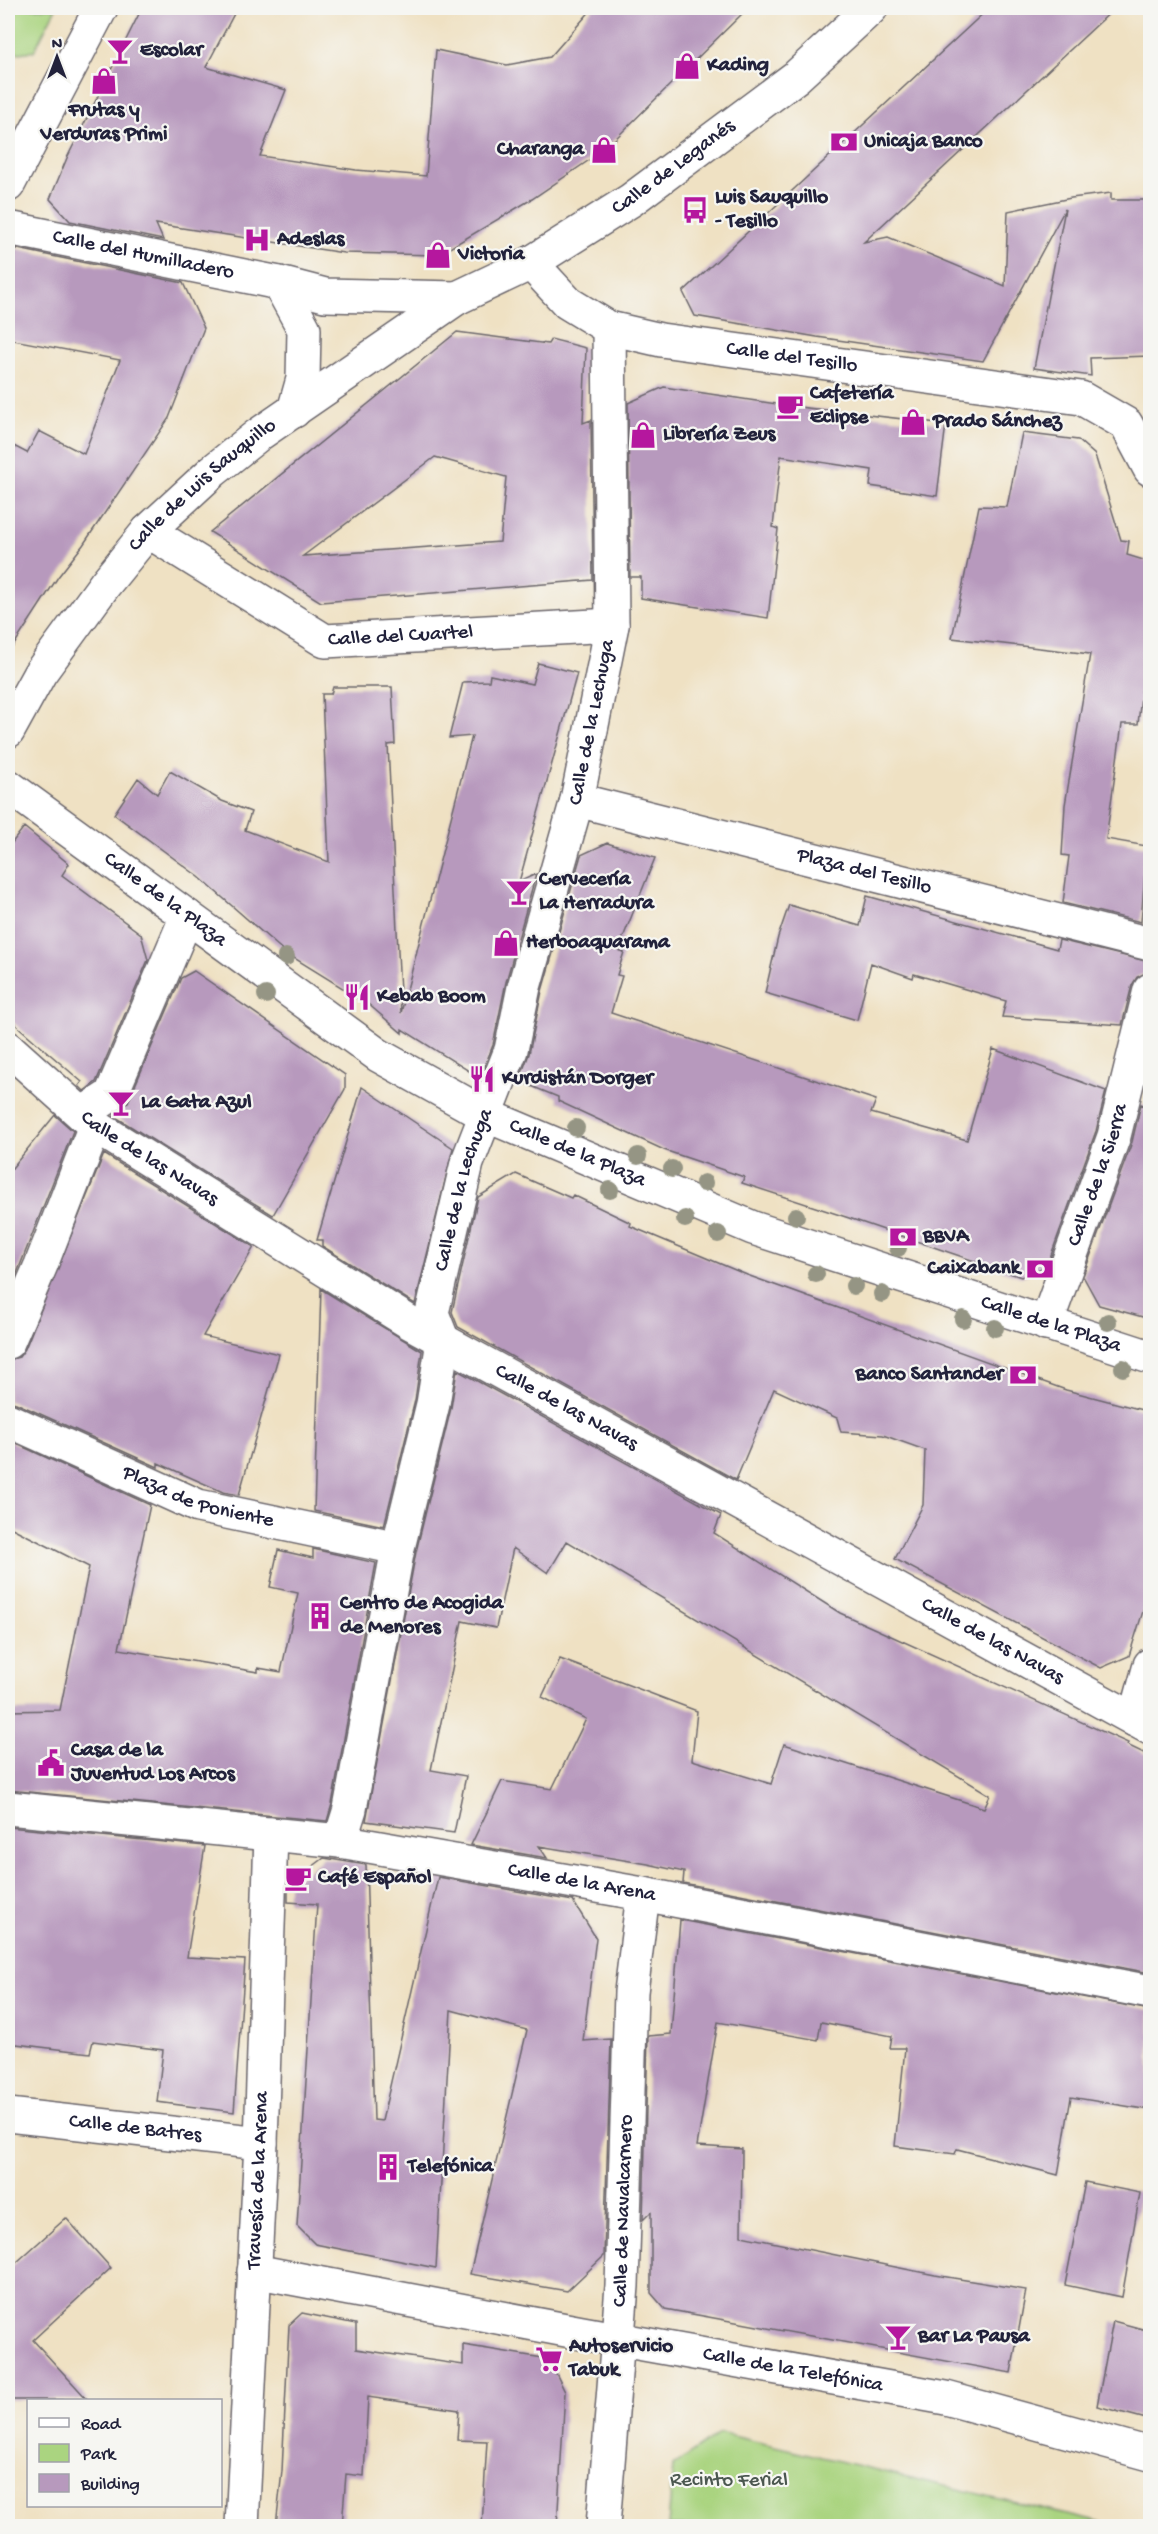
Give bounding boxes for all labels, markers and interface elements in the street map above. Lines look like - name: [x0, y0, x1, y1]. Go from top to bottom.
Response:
- north arrow: [27, 27, 87, 87]
- text: N: [52, 36, 63, 55]
- bar icon: Escolar: [105, 36, 135, 66]
- place label: Escolar: [140, 39, 205, 64]
- shop icon: Kading: [672, 51, 702, 81]
- place label: Kading: [706, 54, 769, 79]
- shop icon: Frutas y Verduras Primi: [89, 66, 119, 96]
- place label: Frutas y Verduras Primi: [40, 99, 167, 148]
- street label: Calle de Leganés: [607, 113, 741, 221]
- bank icon: Unicaja Banco: [829, 127, 859, 157]
- place label: Unicaja Banco: [864, 130, 983, 155]
- shop icon: Charanga: [589, 135, 619, 165]
- place label: Charanga: [496, 138, 585, 163]
- place label: Luis Sauquillo - Tesillo: [715, 186, 828, 235]
- bus stop icon: Luis Sauquillo - Tesillo: [680, 195, 710, 225]
- street label: Calle del Humilladero: [50, 225, 236, 286]
- hospital icon: Adeslas: [242, 225, 272, 255]
- place label: Adeslas: [276, 228, 346, 253]
- shop icon: Victoria: [423, 240, 453, 270]
- place label: Victoria: [457, 243, 526, 268]
- street label: Calle del Tesillo: [725, 337, 859, 380]
- place label: Cafetería Eclipse: [809, 382, 895, 431]
- cafe icon: Cafetería Eclipse: [775, 391, 805, 421]
- shop icon: Prado Sánchez: [898, 407, 928, 437]
- place label: Prado Sánchez: [932, 410, 1063, 435]
- street label: Calle de Luis Sauquillo: [124, 413, 282, 557]
- shop icon: Librería Zeus: [628, 420, 658, 450]
- place label: Librería Zeus: [663, 423, 776, 448]
- street label: Calle del Cuartel: [327, 620, 474, 653]
- street label: Calle de la Lechuga: [564, 636, 621, 807]
- street label: Plaza del Tesillo: [793, 843, 934, 901]
- street label: Calle de la Plaza: [98, 847, 233, 954]
- place label: Cervecería La Herradura: [538, 868, 655, 917]
- bar icon: Cervecería La Herradura: [504, 877, 534, 907]
- shop icon: Herboaquarama: [491, 928, 521, 958]
- place label: Herboaquarama: [526, 931, 671, 956]
- restaurant icon: Kebab Boom: [342, 982, 372, 1012]
- place label: Kebab Boom: [376, 985, 486, 1010]
- restaurant icon: Kurdistán Dorger: [467, 1064, 497, 1094]
- place label: Kurdistán Dorger: [501, 1067, 655, 1092]
- bar icon: La Gata Azul: [106, 1088, 136, 1118]
- place label: La Gata Azul: [141, 1091, 252, 1116]
- street label: Calle de la Sierra: [1063, 1100, 1134, 1250]
- street label: Calle de la Lechuga: [430, 1104, 500, 1274]
- street label: Calle de las Navas: [74, 1106, 224, 1213]
- street label: Calle de la Plaza: [505, 1114, 651, 1194]
- bank icon: BBVA: [888, 1222, 918, 1252]
- place label: BBVA: [922, 1225, 970, 1250]
- bank icon: Caixabank: [1025, 1254, 1055, 1284]
- place label: Caixabank: [927, 1257, 1023, 1282]
- street label: Calle de la Plaza: [977, 1290, 1125, 1360]
- street label: Calle de las Navas: [490, 1359, 643, 1458]
- bank icon: Banco Santander: [1008, 1360, 1038, 1390]
- place label: Banco Santander: [854, 1363, 1006, 1388]
- street label: Plaza de Poniente: [117, 1460, 277, 1534]
- place label: Centro de Acogida de Menores: [339, 1592, 504, 1641]
- street label: Calle de las Navas: [916, 1592, 1069, 1691]
- building icon: Centro de Acogida de Menores: [305, 1601, 335, 1631]
- place label: Casa de la Juventud Los Arcos: [70, 1739, 236, 1788]
- public building icon: Casa de la Juventud Los Arcos: [36, 1748, 66, 1778]
- street label: Calle de la Arena: [506, 1858, 659, 1909]
- cafe icon: Café Español: [283, 1863, 313, 1893]
- place label: Café Español: [317, 1866, 432, 1891]
- street label: Travesía de la Arena: [242, 2090, 275, 2271]
- street label: Calle de Batres: [68, 2109, 204, 2149]
- street label: Calle de Navalcarnero: [608, 2114, 640, 2308]
- building icon: Telefónica: [373, 2152, 403, 2182]
- place label: Telefónica: [406, 2155, 494, 2180]
- bar icon: Bar La Pausa: [883, 2322, 913, 2352]
- place label: Bar La Pausa: [917, 2325, 1031, 2350]
- place label: Autoservicio Tabuk: [567, 2335, 673, 2384]
- street label: Calle de la Telefónica: [701, 2342, 886, 2399]
- supermarket icon: Autoservicio Tabuk: [534, 2344, 564, 2374]
- legend: [27, 2399, 222, 2507]
- text: Road: [81, 2415, 122, 2436]
- text: Park: [80, 2445, 117, 2466]
- park label: Recinto Ferial: [670, 2469, 788, 2494]
- text: Building: [80, 2475, 140, 2496]

